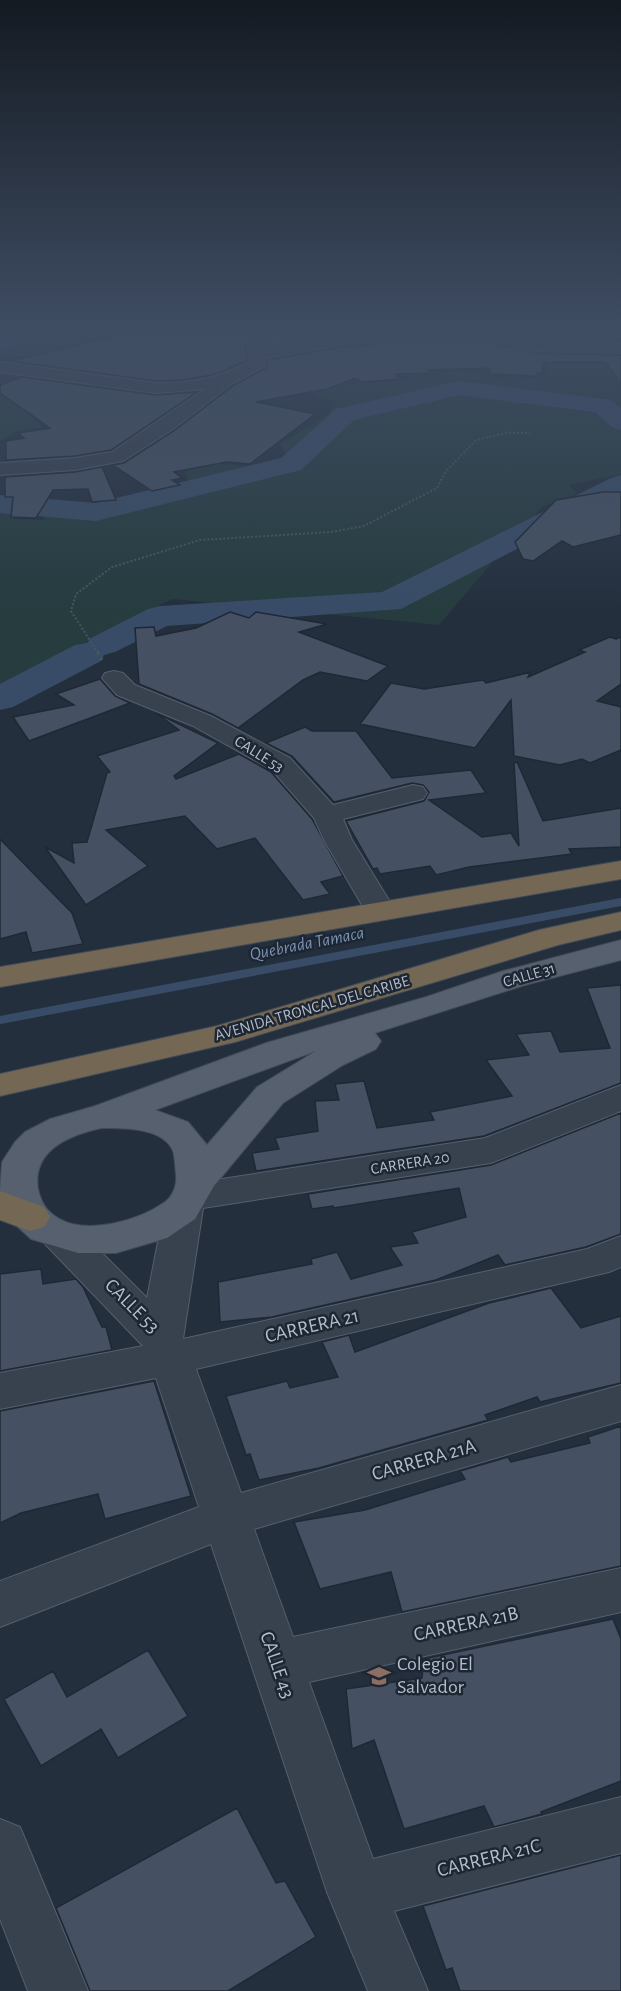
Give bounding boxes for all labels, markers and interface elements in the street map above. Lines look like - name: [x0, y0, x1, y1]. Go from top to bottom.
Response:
- street label: CALLE 53: [232, 733, 286, 775]
- water label: Quebrada Tamaca: [248, 924, 366, 964]
- street label: CALLE 31: [501, 960, 557, 990]
- street label: AVENIDA TRONCAL DEL CARIBE: [213, 972, 411, 1043]
- street label: CARRERA 20: [369, 1149, 451, 1177]
- street label: CALLE 53: [101, 1275, 163, 1337]
- street label: CARRERA 21: [263, 1305, 361, 1347]
- street label: CARRERA 21A: [370, 1435, 479, 1484]
- street label: CARRERA 21B: [412, 1603, 520, 1645]
- street label: CALLE 43: [256, 1629, 298, 1701]
- place label: Colegio El Salvador: [397, 1654, 473, 1697]
- school or university icon: Colegio El Salvador: [366, 1663, 392, 1689]
- street label: CARRERA 21C: [435, 1835, 543, 1881]

